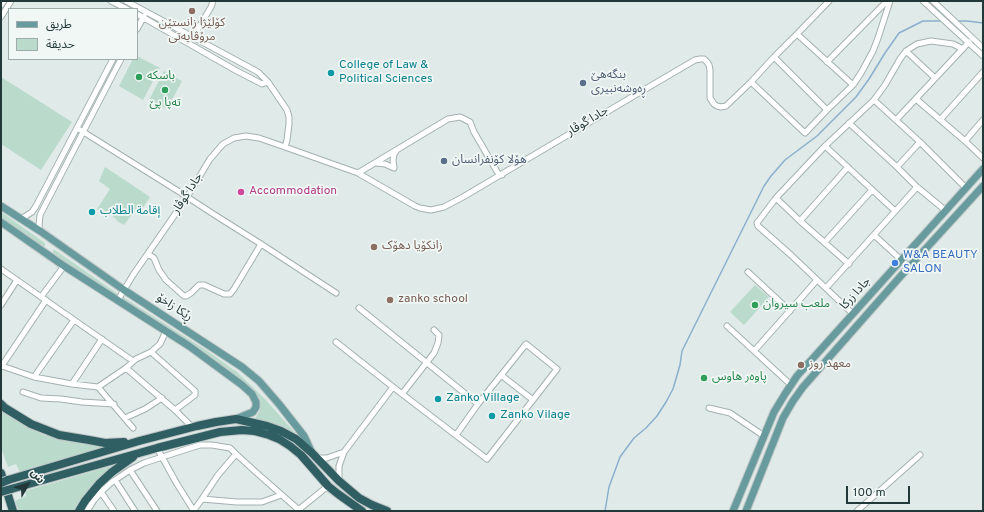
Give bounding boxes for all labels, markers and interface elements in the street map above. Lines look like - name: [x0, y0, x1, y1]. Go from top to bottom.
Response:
- marker: كۆلێژا زانستێن مرۆڤایەتی: [187, 6, 197, 16]
- legend: [8, 8, 138, 60]
- text: طريق: [46, 17, 72, 33]
- place label: كۆلێژا زانستێن مرۆڤایەتی: [159, 17, 225, 45]
- text: حديقة: [46, 37, 75, 53]
- place label: College of Law & Political Sciences: [339, 59, 433, 87]
- marker: College of Law & Political Sciences: [326, 68, 336, 78]
- place label: بنگه‌هێ ڕه‌وشه‌نبیرى: [591, 69, 646, 97]
- place label: باسکە: [147, 70, 175, 84]
- marker: باسکە: [134, 72, 144, 82]
- marker: بنگه‌هێ ڕه‌وشه‌نبیرى: [578, 78, 588, 88]
- marker: تەپا پێ: [160, 85, 170, 95]
- place label: تەپا پێ: [149, 97, 181, 111]
- street label: جادا گوڤار: [565, 104, 611, 140]
- place label: هۆلا كۆنفرانسان: [452, 154, 527, 168]
- marker: هۆلا كۆنفرانسان: [439, 156, 449, 166]
- street label: جادا گوڤار: [169, 171, 207, 217]
- place label: Accommodation: [249, 185, 337, 199]
- marker: Accommodation: [236, 187, 246, 197]
- place label: إقامة الطلاب: [100, 205, 160, 219]
- marker: إقامة الطلاب: [87, 207, 97, 217]
- place label: زانکۆیا دهۆک: [382, 240, 443, 254]
- marker: زانکۆیا دهۆک: [369, 242, 379, 252]
- place label: W&A BEAUTY SALON: [903, 249, 978, 277]
- marker: W&A BEAUTY SALON: [890, 258, 900, 268]
- street label: جادا زرکا: [838, 275, 874, 313]
- street label: ڕێکا زاخۆ: [153, 291, 195, 325]
- place label: zanko school: [398, 293, 468, 307]
- marker: zanko school: [385, 295, 395, 305]
- place label: ملعب سيروان: [763, 298, 830, 312]
- marker: ملعب سيروان: [750, 300, 760, 310]
- place label: معهد روز: [809, 358, 851, 372]
- marker: معهد روز: [796, 360, 806, 370]
- place label: پاوەر هاوس: [712, 371, 767, 385]
- marker: پاوەر هاوس: [699, 373, 709, 383]
- place label: Zanko Village: [446, 392, 519, 406]
- marker: Zanko Village: [433, 394, 443, 404]
- place label: Zanko Vilage: [500, 409, 570, 423]
- marker: Zanko Vilage: [487, 411, 497, 421]
- north arrow: [8, 464, 48, 504]
- text: ش: [27, 466, 48, 487]
- scale bar: [848, 478, 912, 504]
- text: 100 m: [853, 485, 886, 501]

